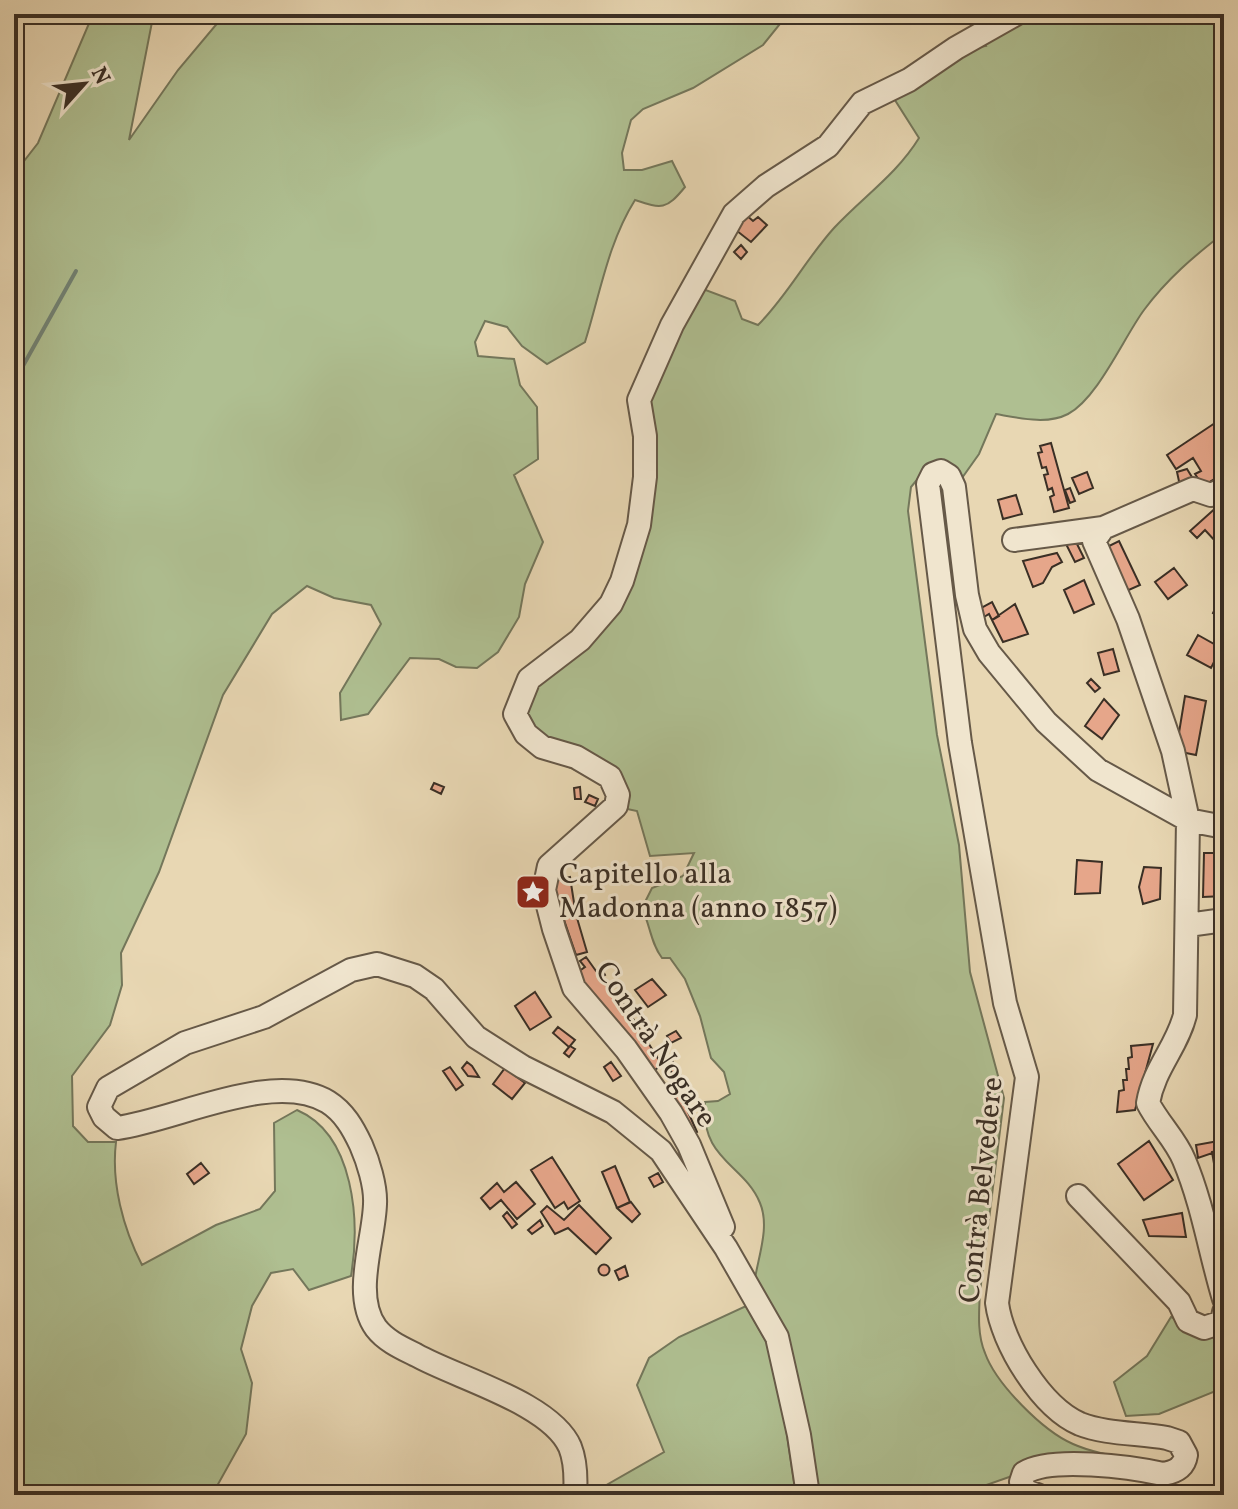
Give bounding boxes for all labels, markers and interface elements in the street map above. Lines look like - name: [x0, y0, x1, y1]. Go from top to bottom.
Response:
- north arrow: [44, 44, 124, 124]
- text: N: [82, 62, 117, 90]
- place label: Capitello alla Madonna (anno 1857): [559, 854, 837, 930]
- place icon: Capitello alla Madonna (anno 1857): [514, 873, 552, 911]
- street label: Contrà Nogare: [584, 953, 726, 1137]
- street label: Contrà Belvedere: [949, 1075, 1015, 1305]

